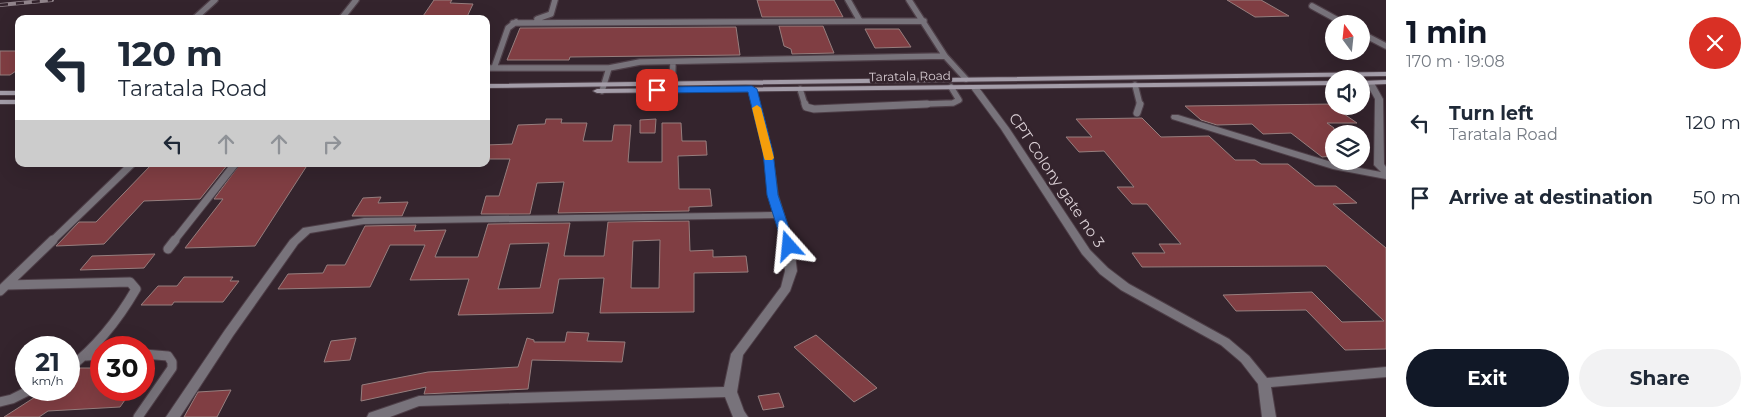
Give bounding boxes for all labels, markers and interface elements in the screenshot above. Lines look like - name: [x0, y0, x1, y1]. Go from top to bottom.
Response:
- text: 1 min: [1406, 14, 1487, 51]
- north arrow: [1325, 15, 1370, 60]
- map controls: [1325, 15, 1370, 170]
- button: close: [1689, 17, 1741, 69]
- text: 120 m: [118, 32, 223, 75]
- icon: left: [35, 35, 100, 100]
- text: 170 m · 19:08: [1406, 52, 1505, 71]
- street label: Taratala Road: [869, 68, 951, 84]
- pin: [636, 69, 678, 111]
- button: sound: [1325, 70, 1370, 115]
- text: Taratala Road: [118, 75, 268, 102]
- icon: arrive: [643, 76, 671, 104]
- text: Turn left: [1449, 102, 1534, 125]
- street label: CPT Colony gate no 3: [1005, 109, 1109, 251]
- icon: left: [1406, 109, 1434, 137]
- text: 120 m: [1686, 111, 1741, 134]
- button: layers: [1325, 125, 1370, 170]
- text: Taratala Road: [1449, 125, 1558, 144]
- icon: left: [159, 130, 187, 158]
- icon: ahead: [212, 130, 240, 158]
- icon: ahead: [265, 130, 293, 158]
- icon: right: [318, 130, 346, 158]
- icon: arrive: [1406, 184, 1434, 212]
- text: Arrive at destination: [1449, 186, 1653, 209]
- text: 50 m: [1693, 186, 1741, 209]
- position arrow: [762, 219, 814, 271]
- speed limit sign: 30: [90, 336, 155, 401]
- text: 21: [35, 347, 60, 377]
- button: Exit: [1406, 349, 1569, 407]
- button: Share: [1579, 349, 1741, 407]
- text: km/h: [31, 373, 64, 388]

